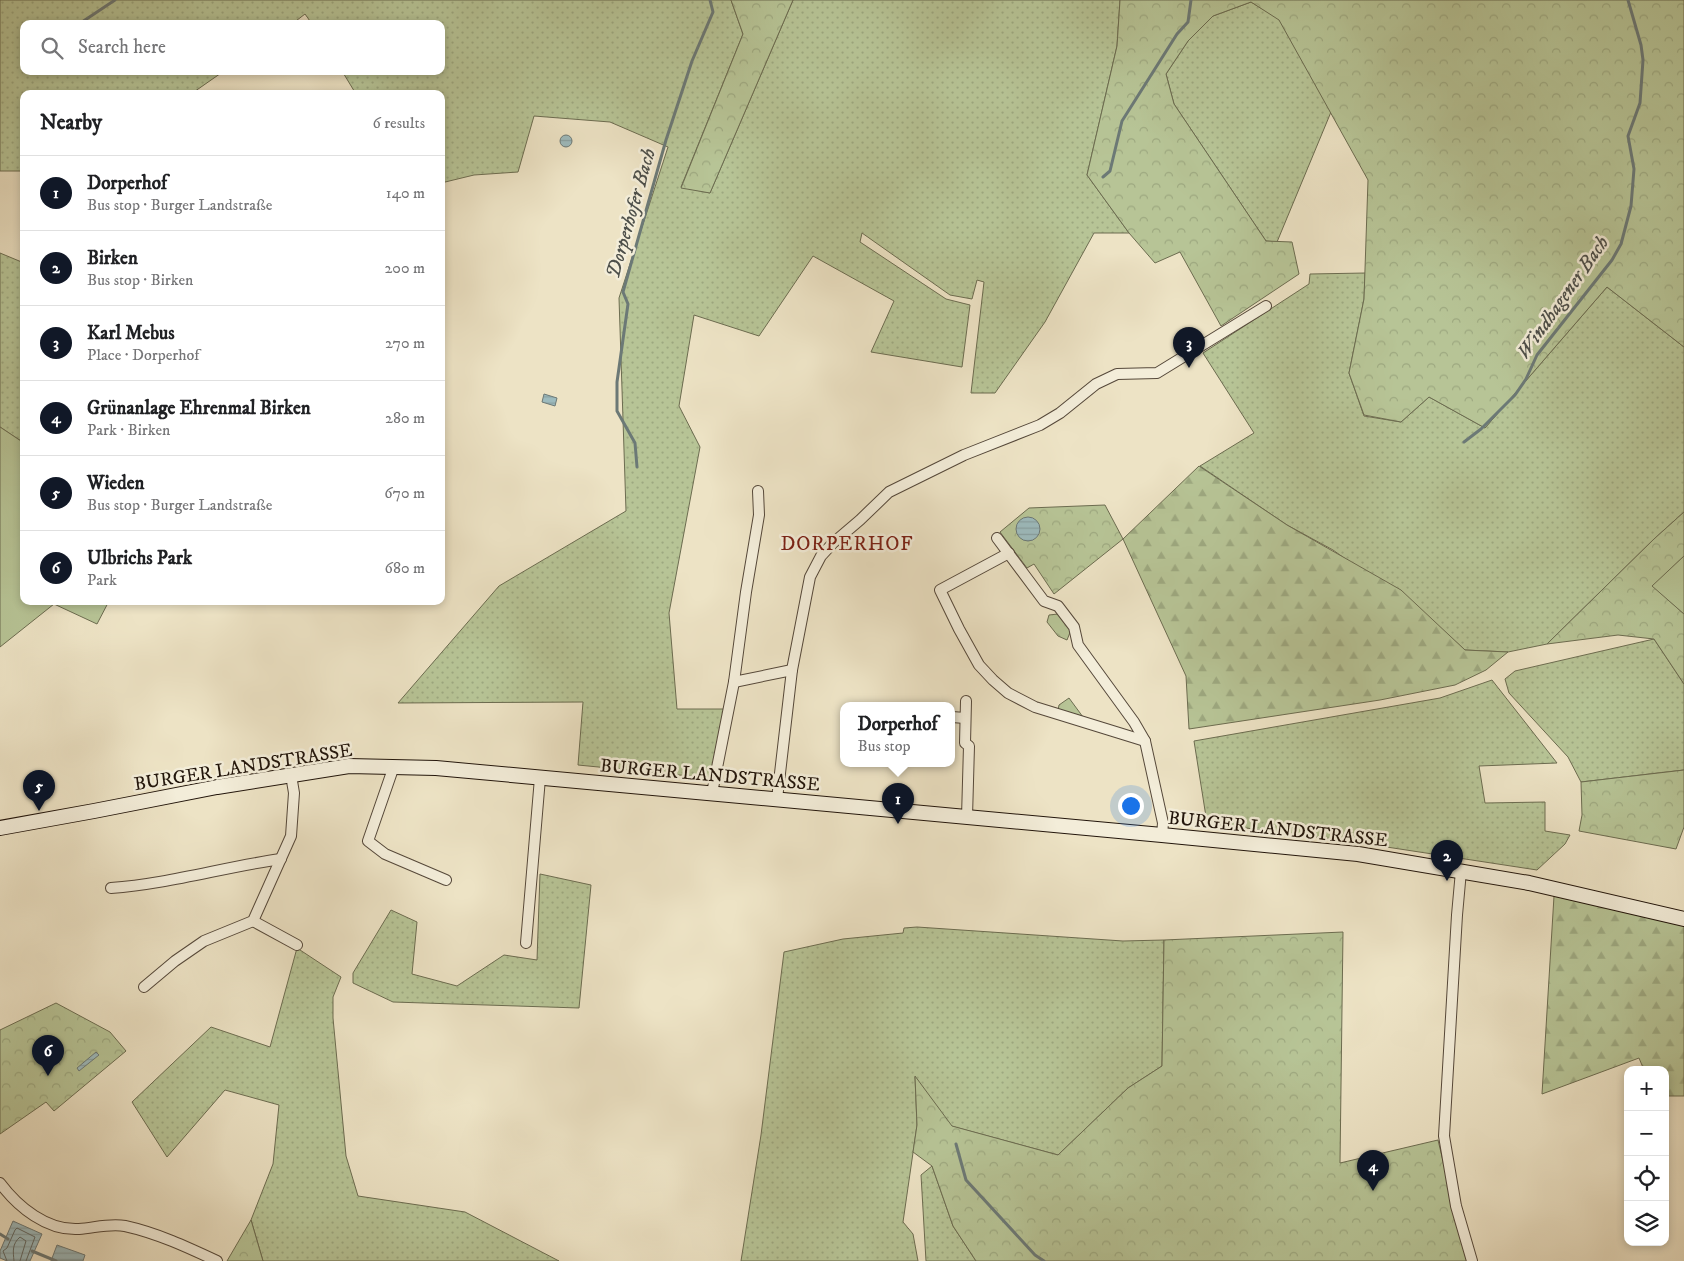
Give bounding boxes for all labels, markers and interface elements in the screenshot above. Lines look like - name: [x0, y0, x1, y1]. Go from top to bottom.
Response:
- search box: [20, 20, 445, 75]
- icon: search: [38, 34, 66, 62]
- text: Search here: [78, 36, 166, 59]
- text: Nearby: [40, 110, 102, 136]
- text: 6 results: [372, 113, 425, 133]
- water label: Dorperhofer Bach: [601, 146, 662, 281]
- text: Dorperhof: [87, 172, 167, 195]
- text: 1: [53, 183, 59, 203]
- text: 140 m: [386, 183, 425, 203]
- text: Bus stop · Burger Landstraße: [87, 195, 272, 215]
- water label: Windhagener Bach: [1512, 232, 1615, 364]
- text: Birken: [87, 247, 138, 270]
- text: 2: [52, 258, 60, 278]
- text: 200 m: [384, 258, 425, 278]
- text: Bus stop · Birken: [87, 270, 193, 290]
- text: Karl Mebus: [87, 322, 175, 345]
- pin: 3: [1173, 327, 1205, 368]
- text: 3: [53, 333, 59, 353]
- text: 270 m: [385, 333, 425, 353]
- text: Place · Dorperhof: [87, 345, 199, 365]
- text: Grünanlage Ehrenmal Birken: [87, 397, 311, 420]
- text: 4: [51, 408, 61, 428]
- text: 280 m: [385, 408, 425, 428]
- text: Park · Birken: [87, 420, 170, 440]
- text: Wieden: [87, 472, 144, 495]
- text: 5: [52, 483, 60, 503]
- text: 670 m: [384, 483, 425, 503]
- text: Bus stop · Burger Landstraße: [87, 495, 272, 515]
- district label: DORPERHOF: [780, 532, 914, 557]
- text: Ulbrichs Park: [87, 547, 192, 570]
- text: 6: [52, 558, 60, 578]
- text: 680 m: [385, 558, 425, 578]
- text: Park: [87, 570, 117, 590]
- popup: [840, 702, 955, 767]
- text: Dorperhof: [858, 713, 937, 736]
- text: Bus stop: [858, 736, 910, 756]
- street label: BURGER LANDSTRASSE: [132, 739, 354, 796]
- street label: BURGER LANDSTRASSE: [599, 754, 821, 797]
- pin: 5: [23, 770, 55, 811]
- pin: 1: [882, 783, 914, 824]
- your location: [1118, 793, 1144, 819]
- street label: BURGER LANDSTRASSE: [1167, 807, 1389, 852]
- pin: 2: [1431, 840, 1463, 881]
- pin: 6: [32, 1035, 64, 1076]
- map controls: [1624, 1066, 1669, 1246]
- button: +: [1624, 1066, 1669, 1111]
- button: −: [1624, 1111, 1669, 1156]
- pin: 4: [1357, 1150, 1389, 1191]
- button: locate: [1624, 1156, 1669, 1201]
- button: layers: [1624, 1201, 1669, 1246]

